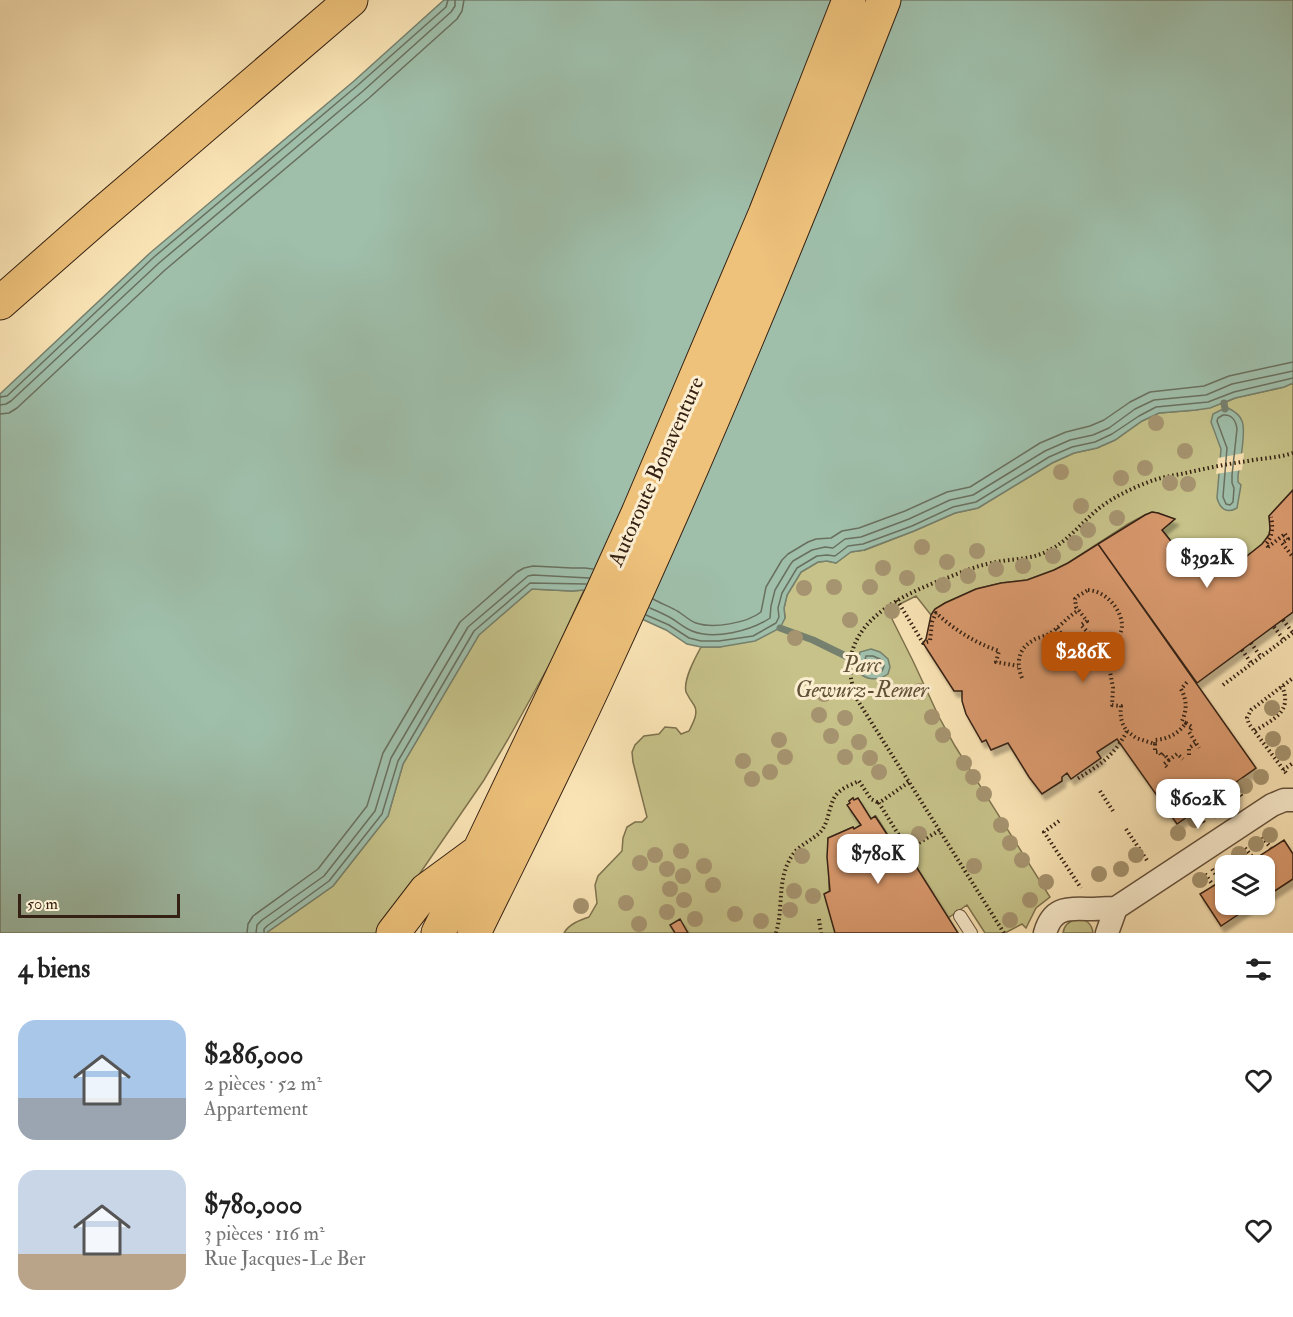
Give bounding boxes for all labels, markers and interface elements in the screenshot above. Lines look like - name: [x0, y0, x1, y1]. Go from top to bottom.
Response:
- street label: Autoroute Bonaventure: [601, 372, 710, 571]
- pin: $392K: [1165, 538, 1249, 589]
- text: $392K: [1180, 545, 1234, 570]
- pin: $286K: [1041, 632, 1125, 683]
- text: $286K: [1056, 639, 1110, 664]
- park label: Parc Gewurz-Remer: [795, 651, 930, 704]
- pin: $602K: [1156, 779, 1240, 830]
- text: $602K: [1170, 786, 1226, 811]
- pin: $780K: [836, 834, 920, 885]
- text: $780K: [851, 841, 905, 866]
- map controls: [1215, 855, 1275, 915]
- button: layers: [1215, 855, 1275, 915]
- scale bar: [18, 891, 180, 918]
- text: 50 m: [27, 894, 58, 914]
- text: 4 biens: [18, 953, 90, 985]
- icon: filters: [1242, 953, 1275, 986]
- text: $286,000: [204, 1039, 303, 1071]
- icon: home: [66, 1044, 138, 1116]
- icon: heart: [1242, 1064, 1275, 1097]
- text: 2 pièces · 52 m²: [204, 1071, 322, 1096]
- text: Appartement: [204, 1096, 308, 1121]
- text: $780,000: [204, 1189, 302, 1221]
- icon: home: [66, 1194, 138, 1266]
- icon: heart: [1242, 1214, 1275, 1247]
- text: 3 pièces · 116 m²: [204, 1221, 325, 1246]
- text: Rue Jacques-Le Ber: [204, 1246, 365, 1271]

